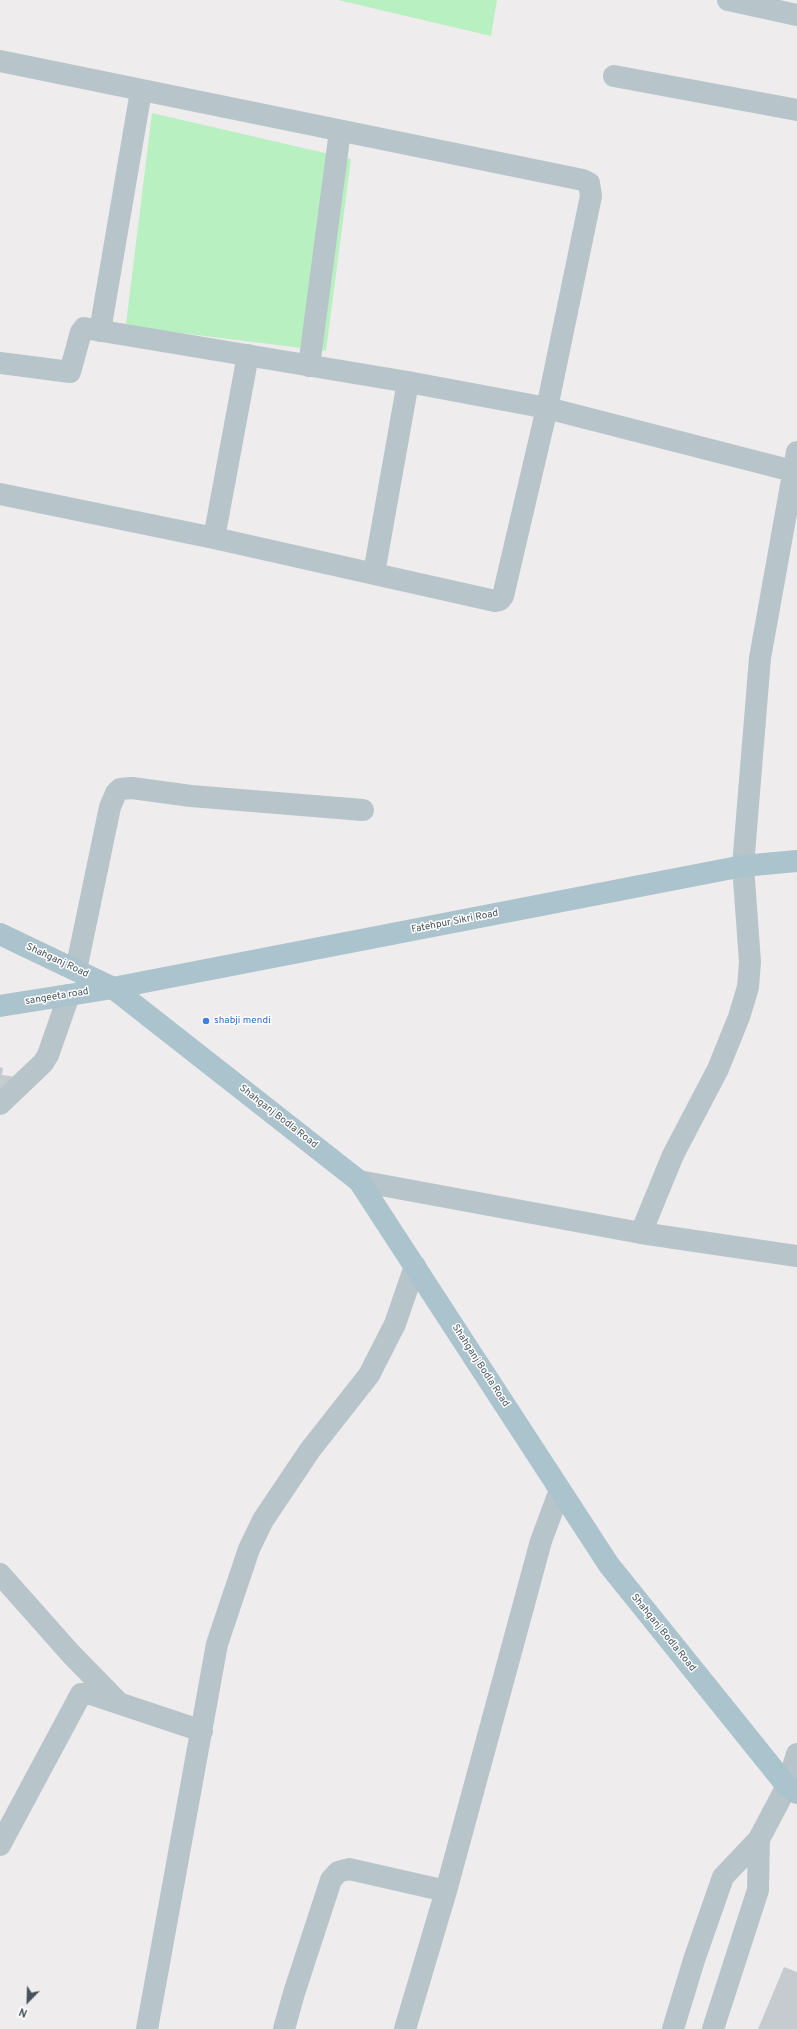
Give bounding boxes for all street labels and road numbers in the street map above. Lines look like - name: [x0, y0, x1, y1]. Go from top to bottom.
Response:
- street label: Fatehpur Sikri Road: [411, 908, 499, 936]
- street label: Shahganj Road: [24, 941, 90, 981]
- street label: sangeeta road: [25, 986, 89, 1008]
- street label: Shahganj Bodla Road: [236, 1083, 320, 1151]
- street label: Shahganj Bodla Road: [449, 1322, 511, 1410]
- street label: Shahganj Bodla Road: [628, 1592, 698, 1674]

